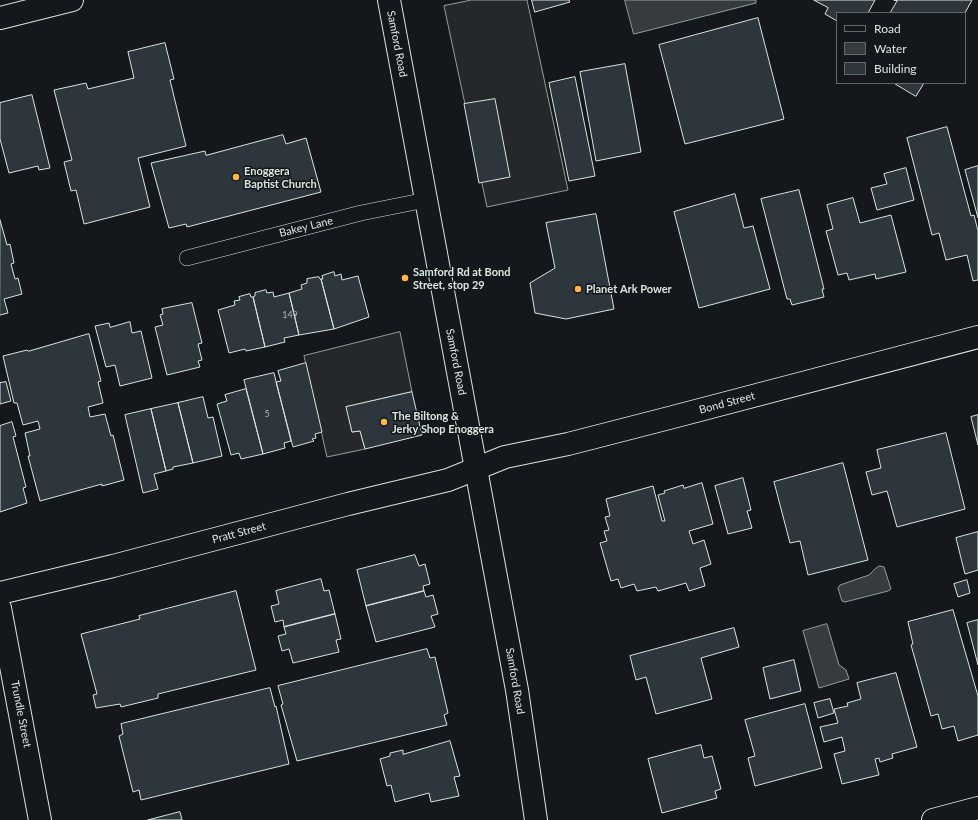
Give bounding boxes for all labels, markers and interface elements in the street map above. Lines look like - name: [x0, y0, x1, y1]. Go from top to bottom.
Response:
- street label: Samford Road: [384, 10, 410, 78]
- legend: [836, 12, 966, 84]
- text: Road: [874, 21, 901, 36]
- text: Water: [874, 41, 907, 56]
- text: Building: [874, 61, 917, 76]
- place label: Enoggera Baptist Church: [244, 164, 317, 190]
- marker: Enoggera Baptist Church: [231, 172, 241, 182]
- street label: Bakey Lane: [278, 214, 334, 240]
- place label: Samford Rd at Bond Street, stop 29: [413, 265, 511, 291]
- marker: Samford Rd at Bond Street, stop 29: [400, 273, 410, 283]
- place label: Planet Ark Power: [586, 282, 672, 296]
- marker: Planet Ark Power: [573, 284, 583, 294]
- house number: 149: [282, 310, 298, 320]
- street label: Samford Road: [443, 328, 469, 396]
- street label: Bond Street: [698, 389, 756, 417]
- house number: 5: [264, 409, 270, 419]
- place label: The Biltong & Jerky Shop Enoggera: [392, 409, 494, 435]
- marker: The Biltong & Jerky Shop Enoggera: [379, 417, 389, 427]
- street label: Pratt Street: [211, 519, 267, 547]
- street label: Samford Road: [503, 647, 527, 715]
- street label: Trundle Street: [8, 679, 34, 749]

